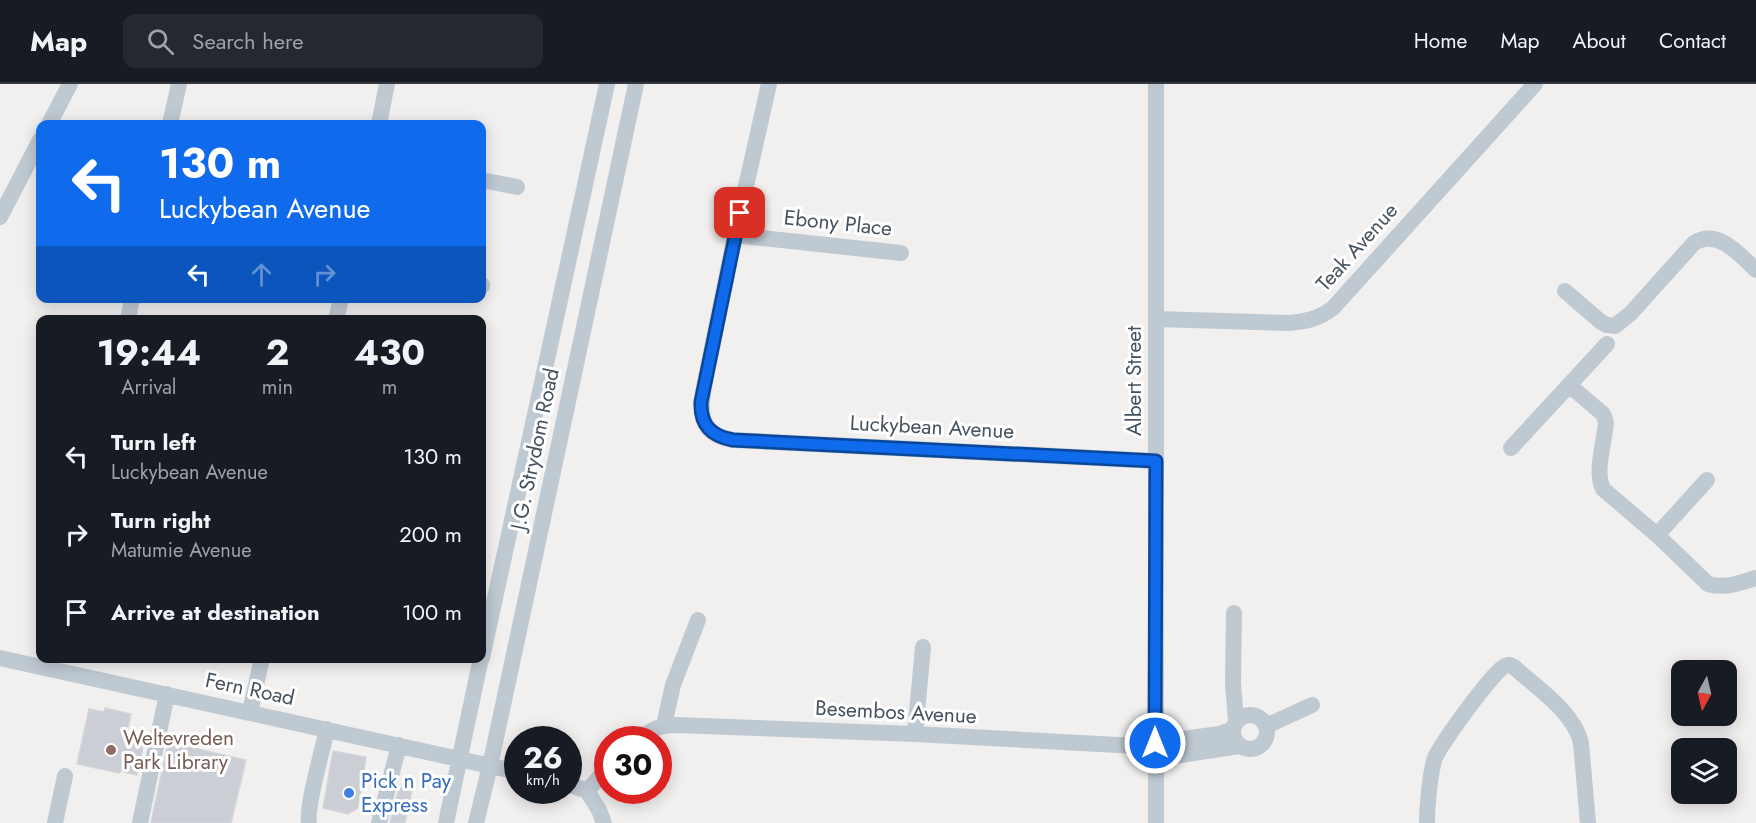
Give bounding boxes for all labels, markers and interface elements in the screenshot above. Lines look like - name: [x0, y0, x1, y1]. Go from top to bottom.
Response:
- search box: [123, 14, 543, 68]
- text: Map: [30, 21, 87, 62]
- icon: search: [144, 25, 177, 58]
- text: Search here: [192, 25, 304, 57]
- text: Home: [1414, 26, 1467, 56]
- text: Map: [1500, 26, 1540, 56]
- text: About: [1573, 26, 1626, 56]
- text: Contact: [1659, 26, 1726, 56]
- text: 130 m: [159, 133, 281, 194]
- icon: left: [60, 144, 138, 222]
- pin: [714, 187, 765, 238]
- text: Luckybean Avenue: [159, 189, 371, 228]
- icon: arrive: [723, 196, 756, 229]
- street label: Teak Avenue: [1309, 196, 1405, 298]
- street label: Ebony Place: [782, 202, 894, 244]
- icon: left: [182, 258, 215, 291]
- icon: ahead: [245, 258, 278, 291]
- icon: right: [308, 258, 341, 291]
- text: 19:44: [97, 326, 201, 378]
- text: 2: [266, 326, 289, 378]
- text: 430: [354, 326, 425, 378]
- street label: Albert Street: [1119, 326, 1149, 436]
- street label: J.G. Strydom Road: [503, 365, 567, 536]
- text: Arrival: [121, 373, 176, 402]
- text: min: [262, 373, 293, 402]
- text: m: [382, 373, 397, 402]
- street label: Luckybean Avenue: [849, 408, 1015, 446]
- text: Turn left: [111, 426, 196, 458]
- icon: left: [60, 440, 93, 473]
- text: 130 m: [403, 440, 462, 472]
- text: Luckybean Avenue: [111, 458, 268, 487]
- text: Turn right: [111, 504, 211, 536]
- icon: right: [60, 518, 93, 551]
- text: 200 m: [399, 518, 462, 550]
- text: Matumie Avenue: [111, 536, 252, 565]
- icon: arrive: [60, 596, 93, 629]
- text: Arrive at destination: [111, 596, 320, 628]
- text: 100 m: [402, 596, 462, 628]
- north arrow: [1671, 660, 1737, 726]
- map controls: [1671, 660, 1737, 804]
- street label: Fern Road: [203, 665, 297, 713]
- street label: Besembos Avenue: [814, 693, 978, 731]
- position arrow: [1123, 711, 1187, 775]
- place label: Weltevreden Park Library: [123, 723, 234, 777]
- speed limit sign: 30: [594, 726, 672, 804]
- text: 26: [523, 736, 563, 779]
- button: layers: [1671, 738, 1737, 804]
- marker: Weltevreden Park Library: [104, 743, 118, 757]
- place label: Pick n Pay Express: [361, 766, 452, 820]
- text: km/h: [526, 769, 560, 791]
- marker: Pick n Pay Express: [342, 786, 356, 800]

